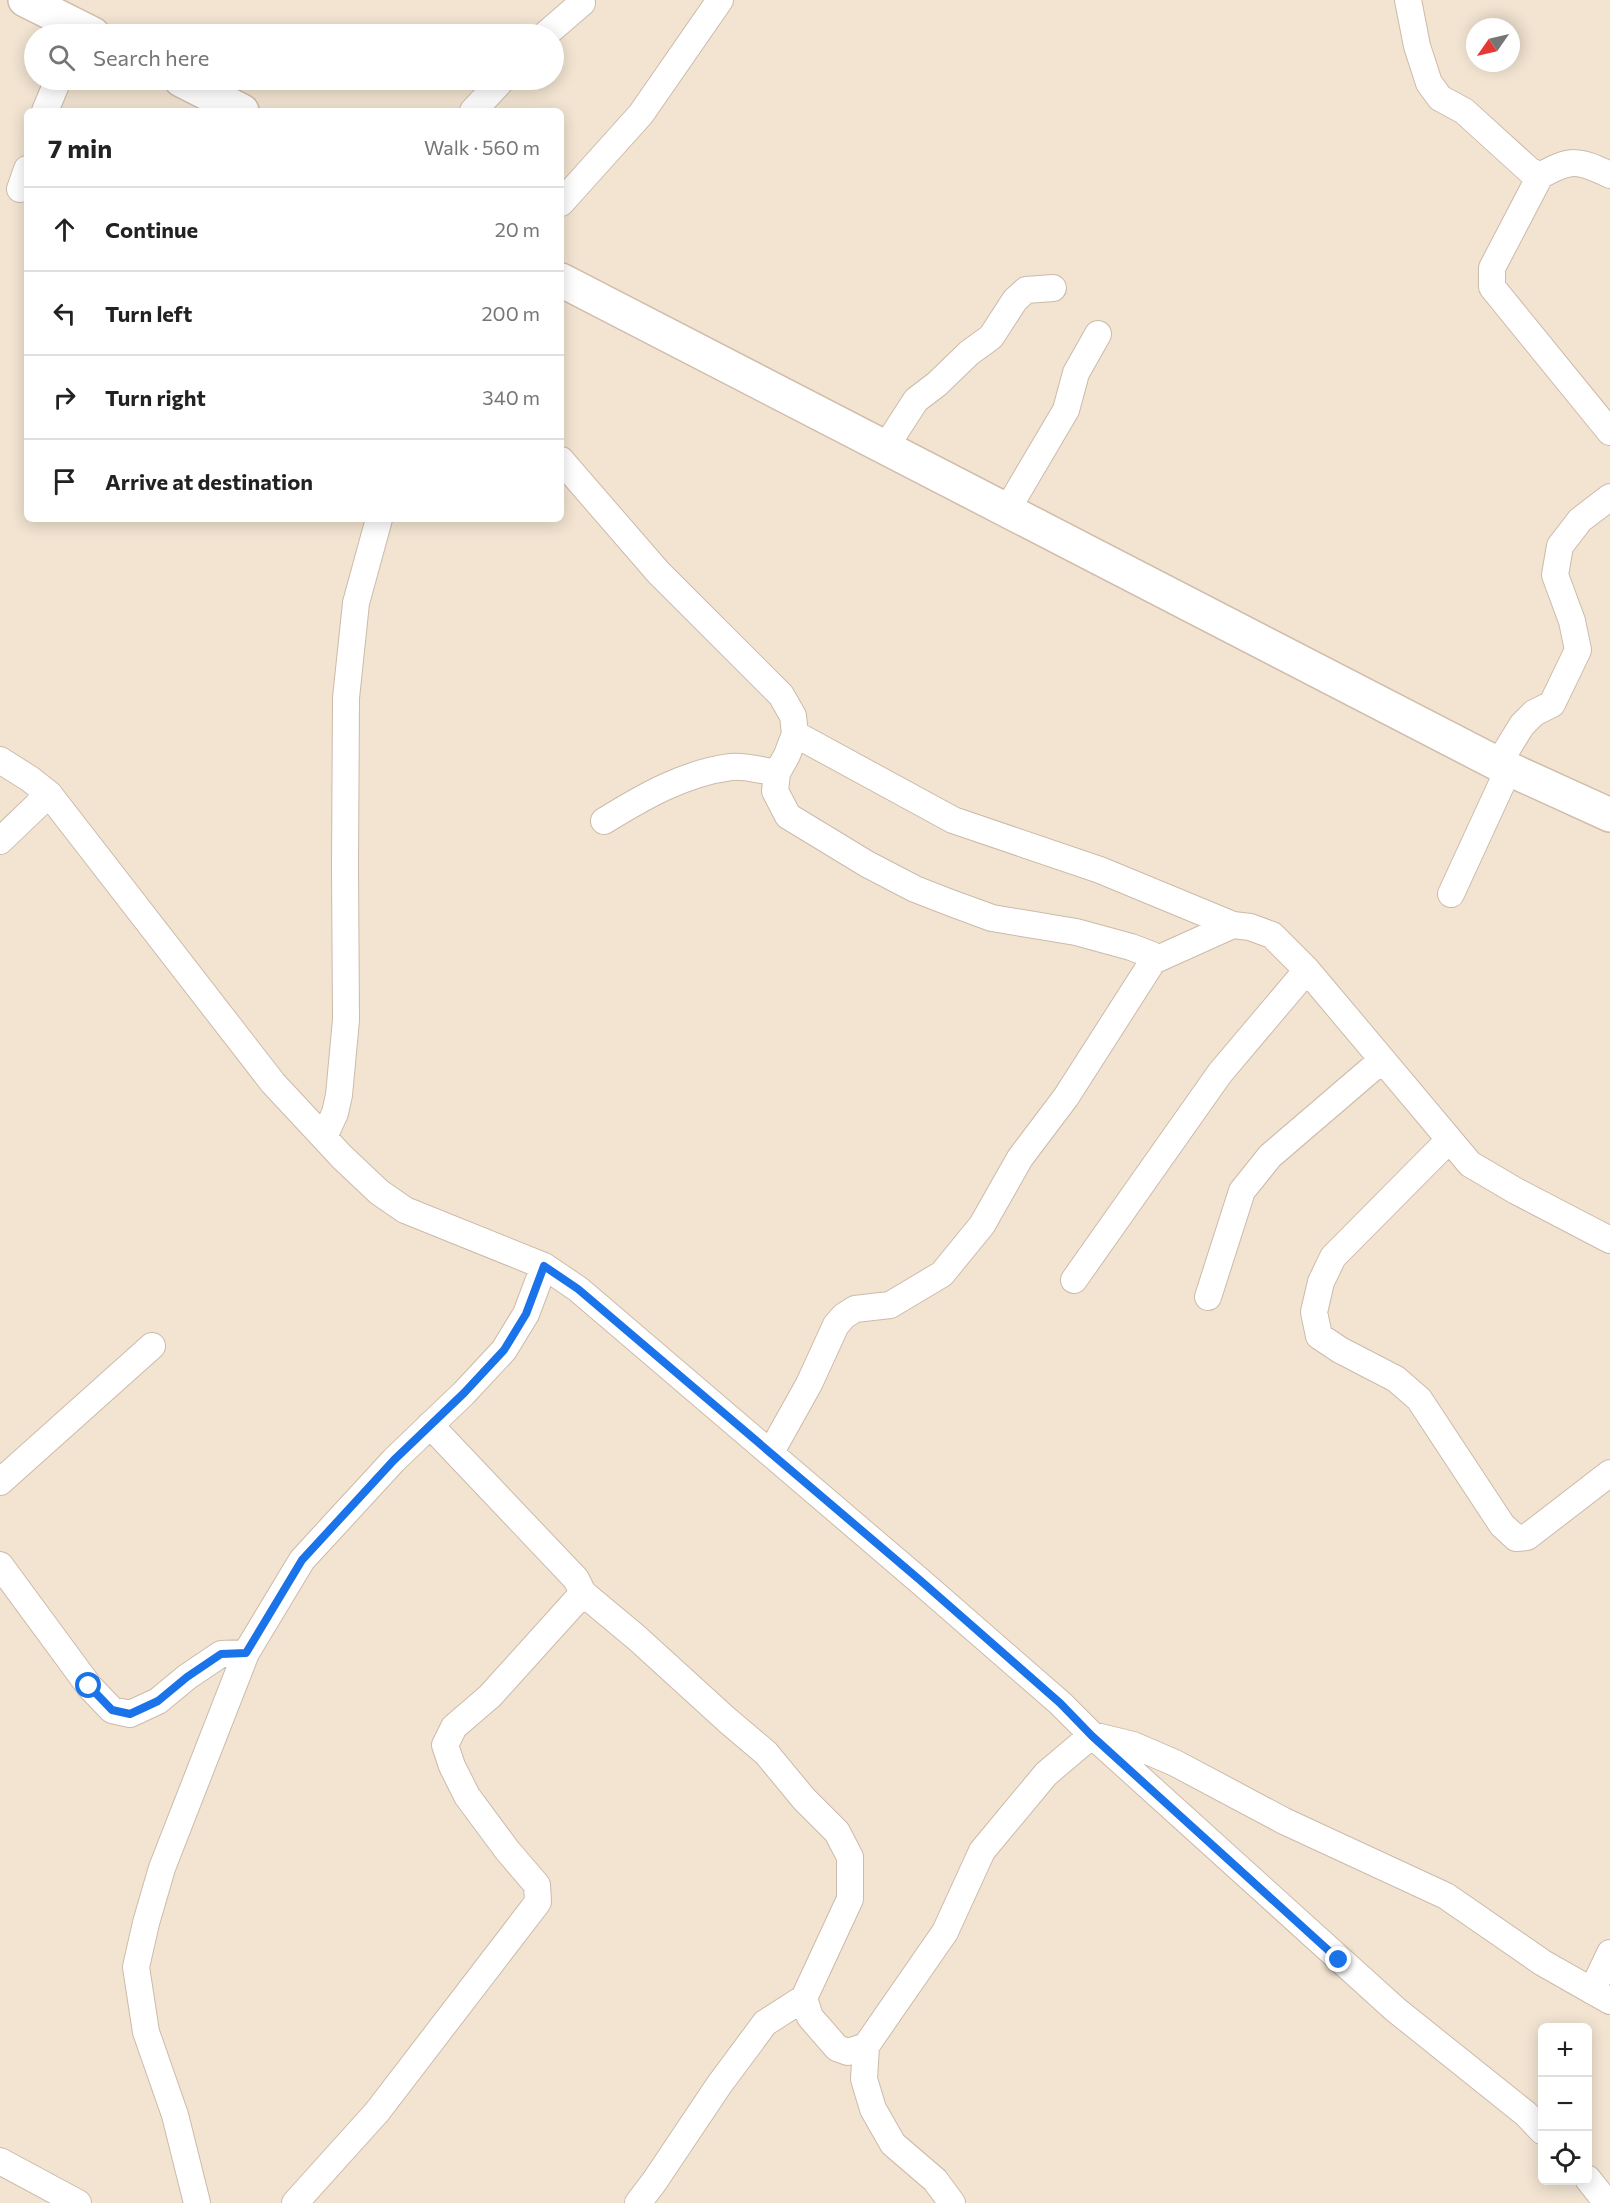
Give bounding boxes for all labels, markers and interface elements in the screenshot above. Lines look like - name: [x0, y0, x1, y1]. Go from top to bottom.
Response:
- north arrow: [1466, 18, 1520, 72]
- search box: [24, 24, 564, 90]
- icon: search: [45, 41, 78, 74]
- text: Search here: [93, 44, 209, 71]
- text: 7 min: [48, 132, 112, 163]
- text: Walk · 560 m: [424, 135, 540, 159]
- icon: ahead: [48, 213, 81, 246]
- text: Continue: [105, 216, 198, 243]
- text: 20 m: [495, 217, 540, 241]
- icon: left: [48, 297, 81, 330]
- text: Turn left: [105, 300, 192, 327]
- text: 200 m: [482, 301, 540, 325]
- icon: right: [48, 381, 81, 414]
- text: Turn right: [105, 384, 206, 411]
- text: 340 m: [482, 385, 540, 409]
- icon: arrive: [48, 465, 81, 498]
- text: Arrive at destination: [105, 468, 313, 495]
- route start: [75, 1672, 101, 1698]
- route end: [1325, 1946, 1351, 1972]
- map controls: [1538, 2023, 1592, 2185]
- button: +: [1538, 2023, 1592, 2077]
- button: −: [1538, 2077, 1592, 2131]
- button: locate: [1538, 2131, 1592, 2185]

